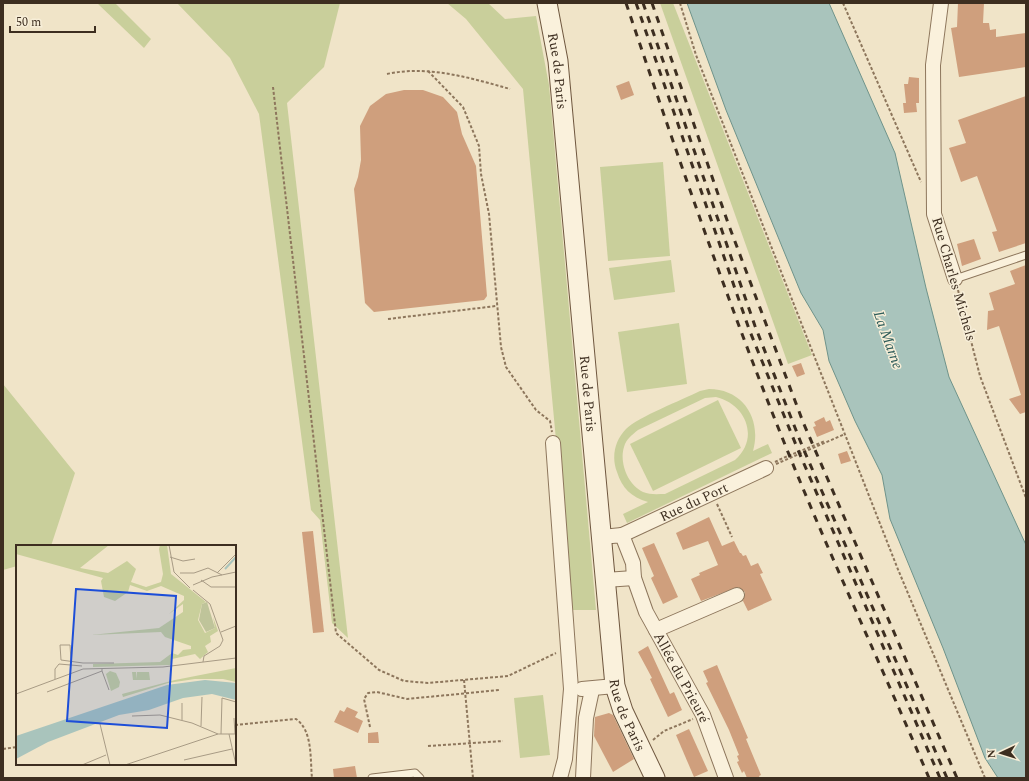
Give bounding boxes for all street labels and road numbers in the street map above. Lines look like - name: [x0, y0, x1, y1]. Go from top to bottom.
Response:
- street label: Rue de Paris: [542, 31, 573, 110]
- street label: Rue Charles Michels: [926, 215, 982, 343]
- street label: Rue de Paris: [574, 354, 602, 433]
- street label: Rue du Port: [656, 477, 731, 527]
- street label: Allée du Prieuré: [649, 628, 715, 726]
- street label: Rue de Paris: [604, 678, 651, 755]

